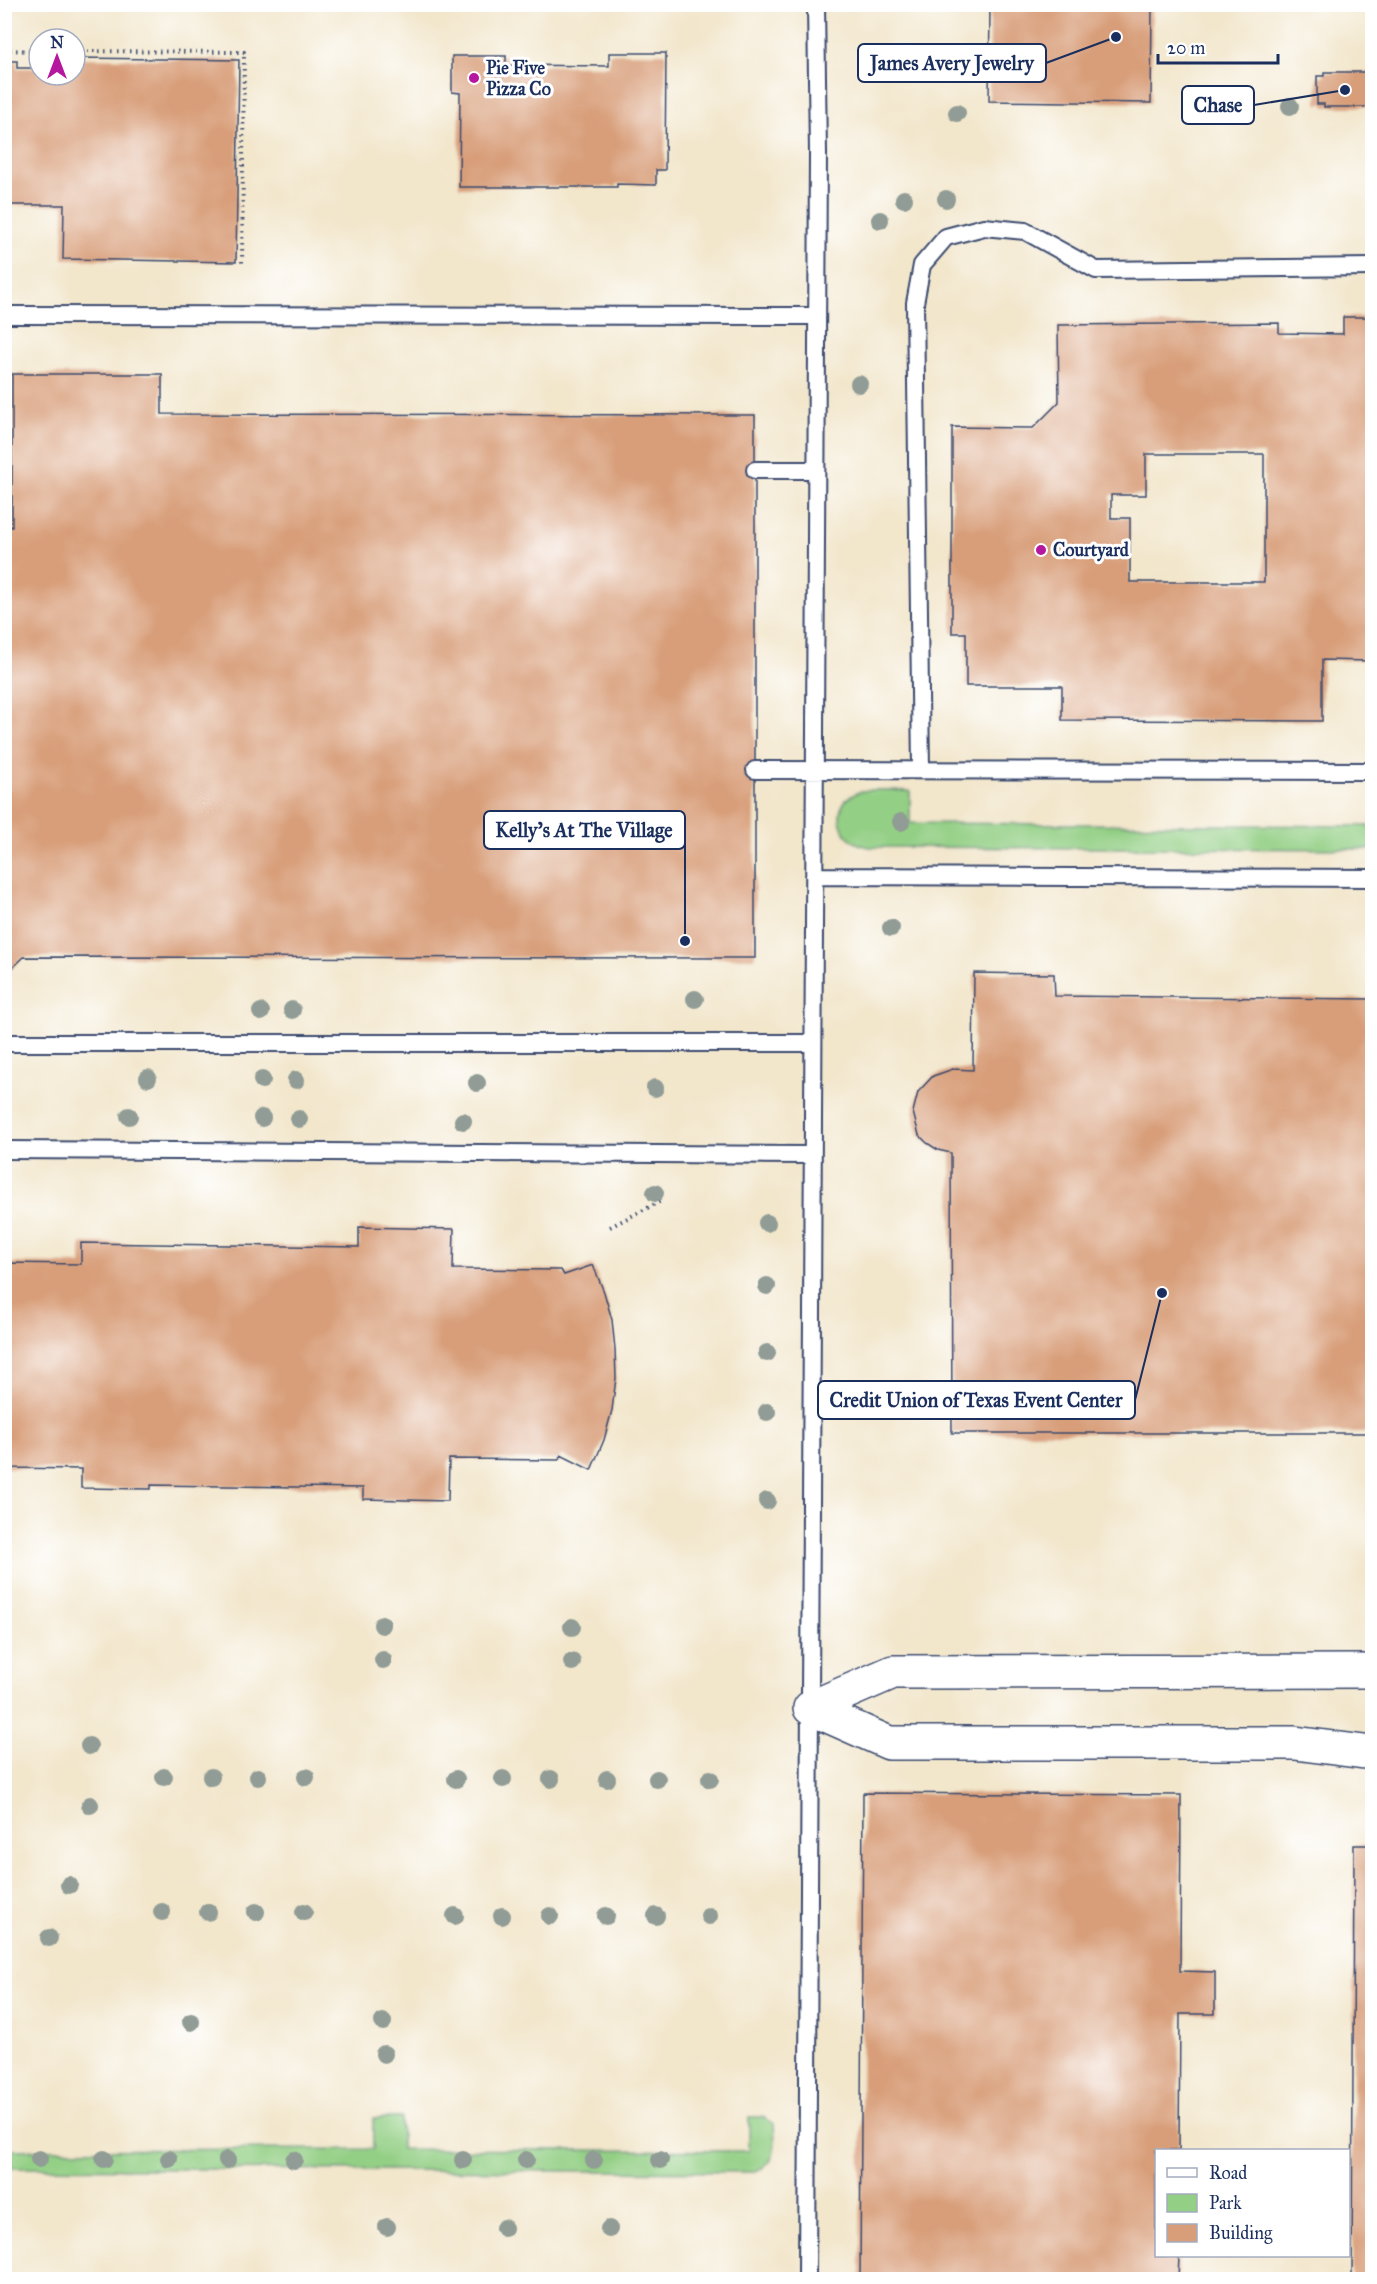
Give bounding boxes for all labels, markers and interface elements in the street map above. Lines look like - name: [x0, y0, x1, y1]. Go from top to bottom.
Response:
- north arrow: [27, 27, 87, 87]
- scale bar: [1158, 27, 1278, 65]
- text: N: [50, 33, 64, 52]
- text: 20 m: [1167, 37, 1205, 59]
- callout: James Avery Jewelry: [858, 44, 1046, 82]
- text: James Avery Jewelry: [867, 51, 1036, 77]
- place label: Pie Five Pizza Co: [486, 57, 551, 100]
- marker: Pie Five Pizza Co: [467, 71, 481, 85]
- callout: Chase: [1182, 86, 1254, 124]
- text: Chase: [1194, 93, 1243, 117]
- place label: Courtyard: [1053, 539, 1130, 562]
- marker: Courtyard: [1034, 543, 1048, 557]
- callout: Kelly's At The Village: [484, 811, 685, 849]
- text: Kelly's At The Village: [495, 818, 673, 843]
- callout: Credit Union of Texas Event Center: [818, 1381, 1135, 1419]
- text: Credit Union of Texas Event Center: [830, 1388, 1123, 1412]
- legend: [1155, 2149, 1350, 2257]
- text: Road: [1209, 2162, 1247, 2184]
- text: Park: [1209, 2192, 1242, 2214]
- text: Building: [1209, 2222, 1273, 2245]

